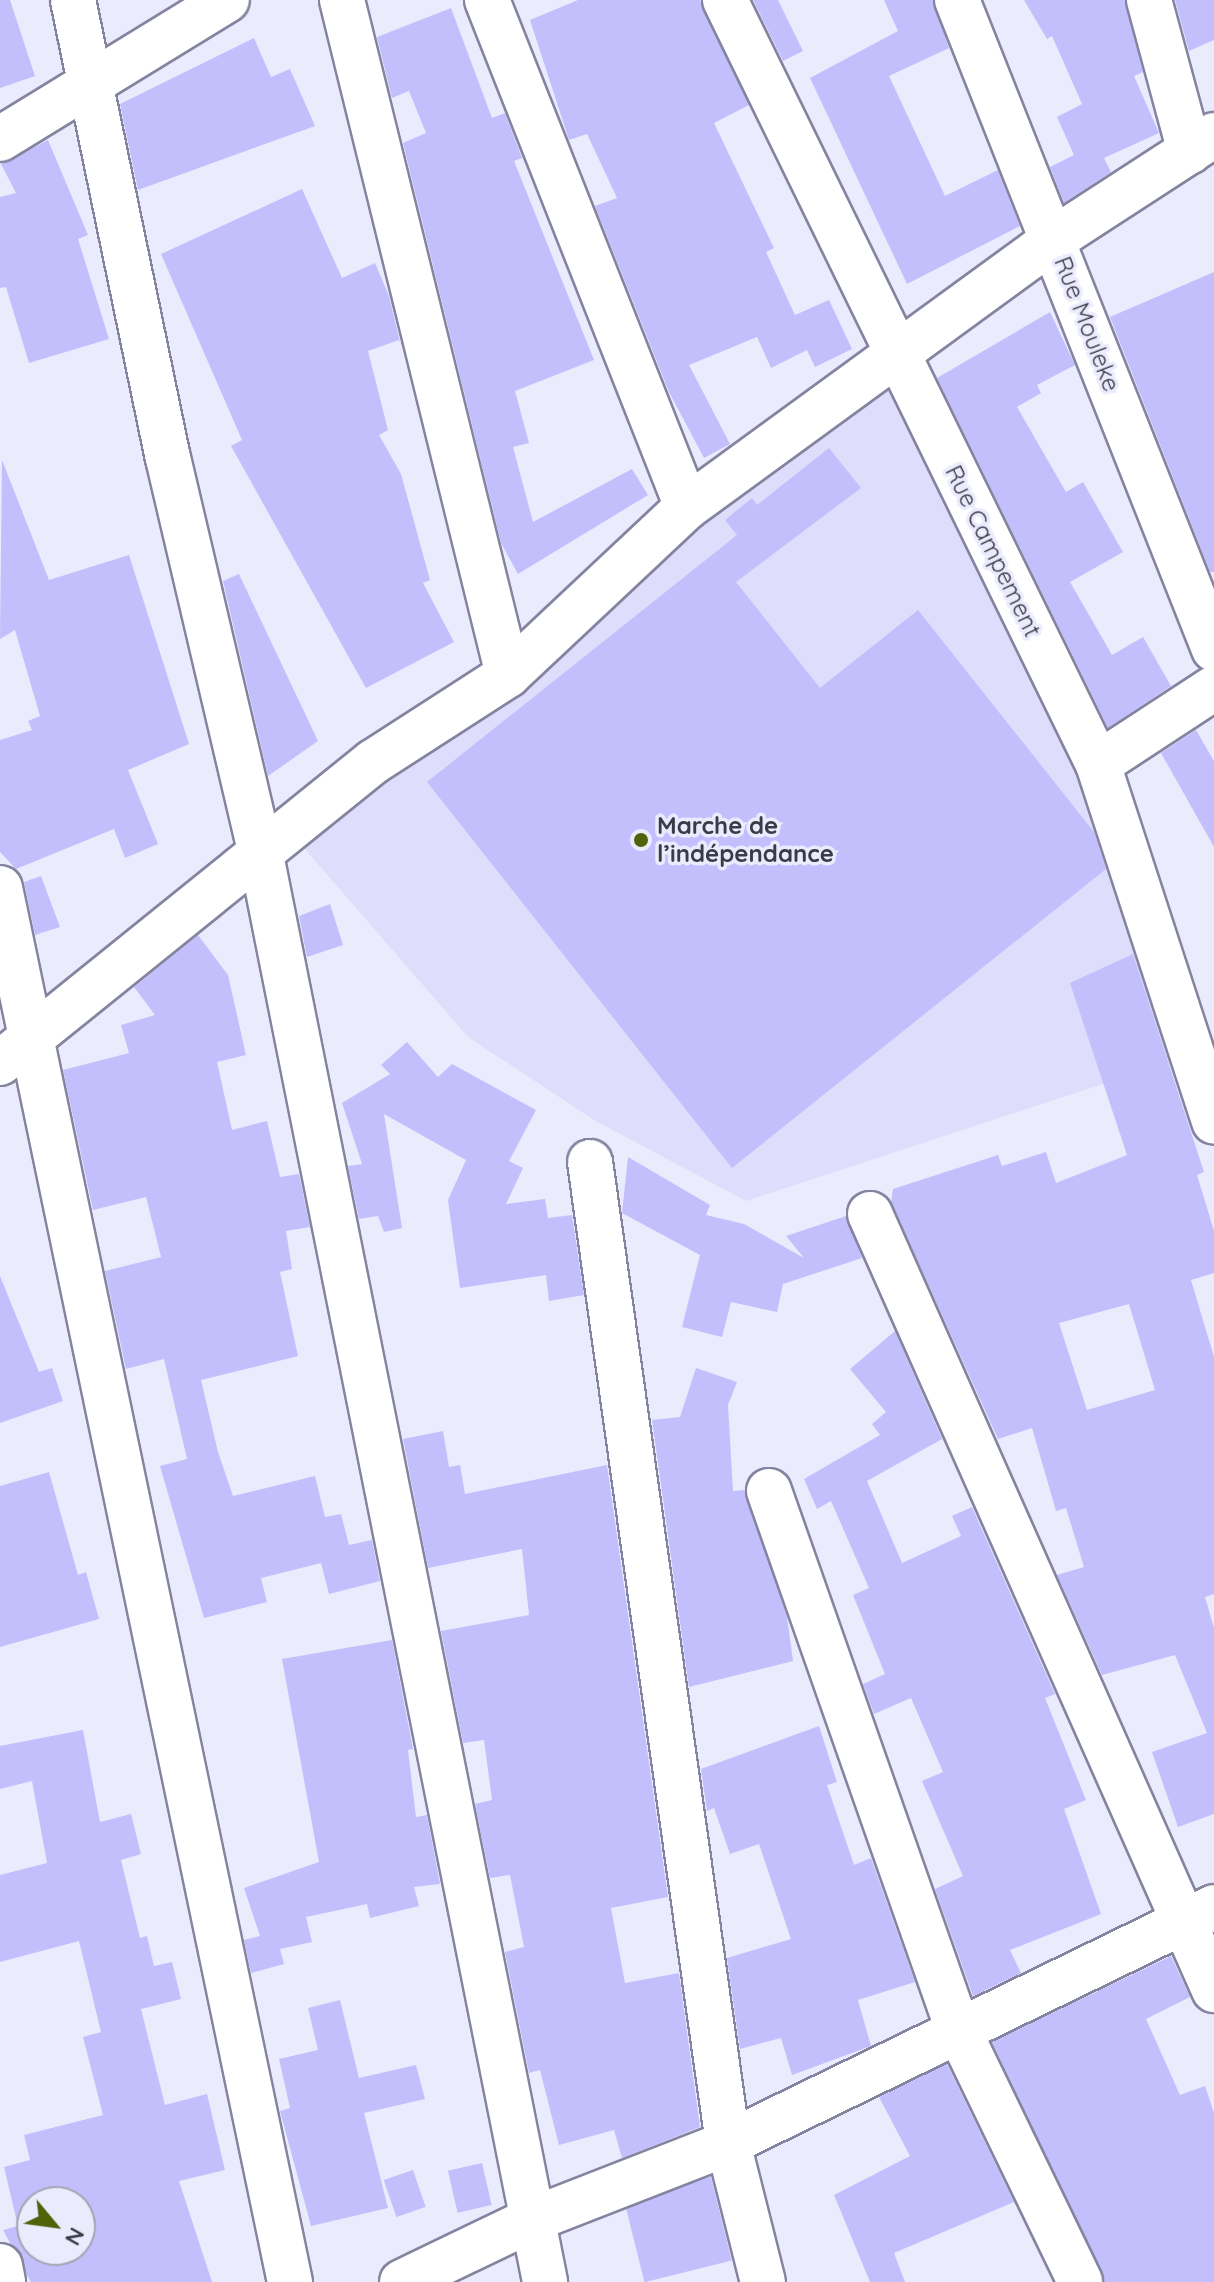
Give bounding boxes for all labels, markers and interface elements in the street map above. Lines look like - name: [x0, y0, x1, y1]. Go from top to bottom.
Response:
- street label: Rue Mouleke: [1048, 252, 1126, 396]
- street label: Rue Campement: [939, 461, 1047, 641]
- place label: Marche de l’indépendance: [657, 812, 834, 868]
- marker: Marche de l’indépendance: [632, 831, 650, 849]
- north arrow: [16, 2186, 96, 2266]
- text: N: [59, 2223, 91, 2251]

